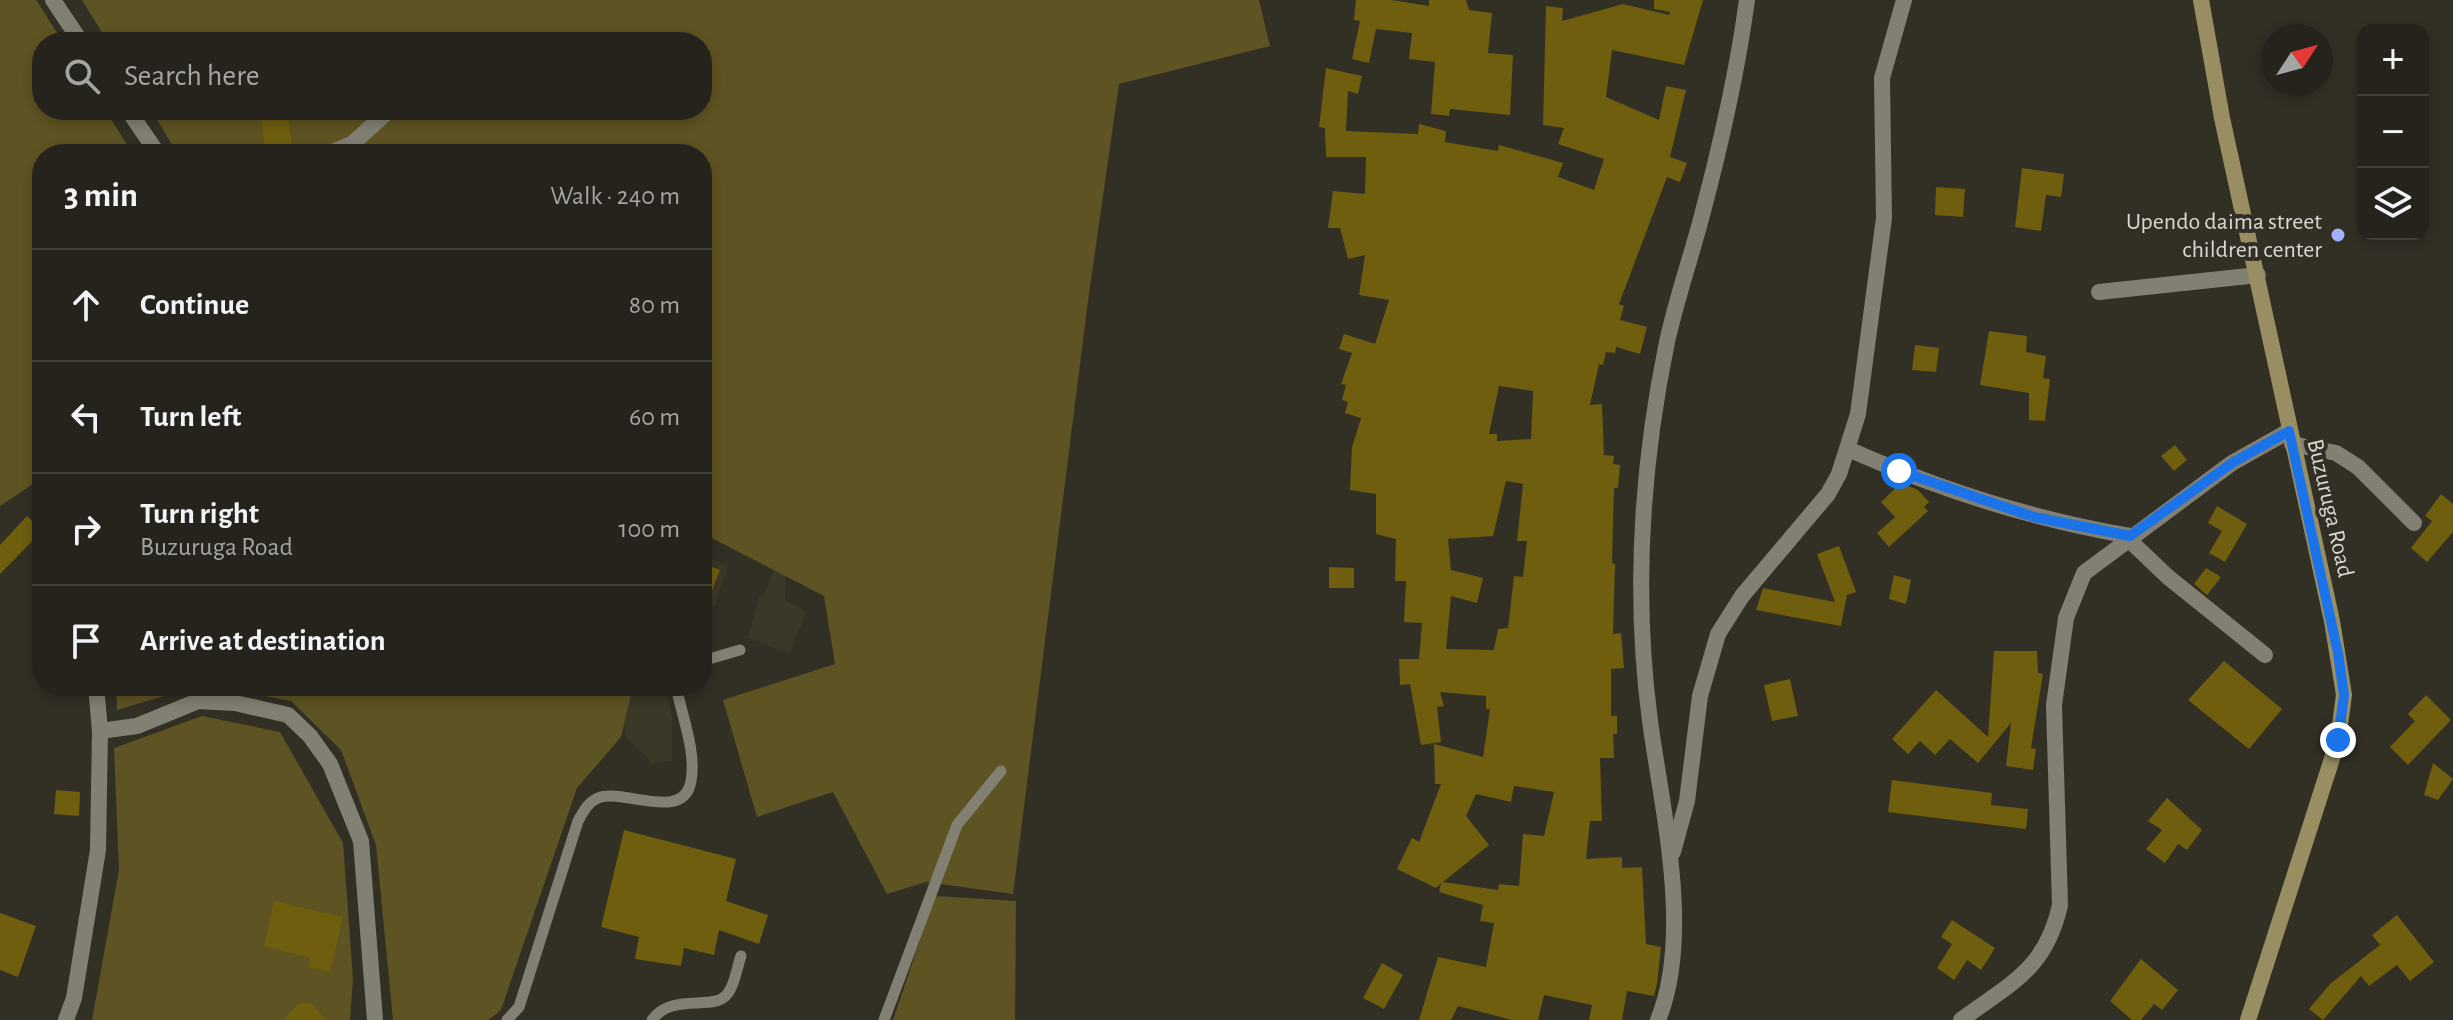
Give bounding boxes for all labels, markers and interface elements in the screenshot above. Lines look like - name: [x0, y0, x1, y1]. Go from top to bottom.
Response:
- north arrow: [2261, 24, 2333, 96]
- map controls: [2357, 24, 2429, 240]
- button: +: [2357, 24, 2429, 96]
- search box: [32, 32, 712, 120]
- icon: search: [60, 54, 104, 98]
- text: Search here: [124, 61, 260, 91]
- button: −: [2357, 96, 2429, 168]
- button: layers: [2357, 168, 2429, 240]
- text: 3 min: [64, 179, 138, 213]
- text: Walk · 240 m: [550, 183, 680, 209]
- place label: Upendo daima street children center: [2126, 210, 2322, 262]
- marker: Upendo daima street children center: [2329, 226, 2347, 244]
- icon: ahead: [64, 283, 108, 327]
- text: Continue: [140, 290, 249, 320]
- text: 80 m: [629, 292, 680, 318]
- icon: left: [64, 395, 108, 439]
- text: Turn left: [140, 402, 241, 432]
- text: 60 m: [629, 404, 680, 430]
- street label: Buzuruga Road: [2302, 437, 2358, 580]
- route start: [1881, 453, 1917, 489]
- text: Turn right: [140, 499, 259, 529]
- icon: right: [64, 507, 108, 551]
- text: 100 m: [619, 516, 680, 542]
- text: Buzuruga Road: [140, 534, 293, 560]
- icon: arrive: [64, 619, 108, 663]
- text: Arrive at destination: [140, 626, 386, 656]
- route end: [2320, 722, 2356, 758]

